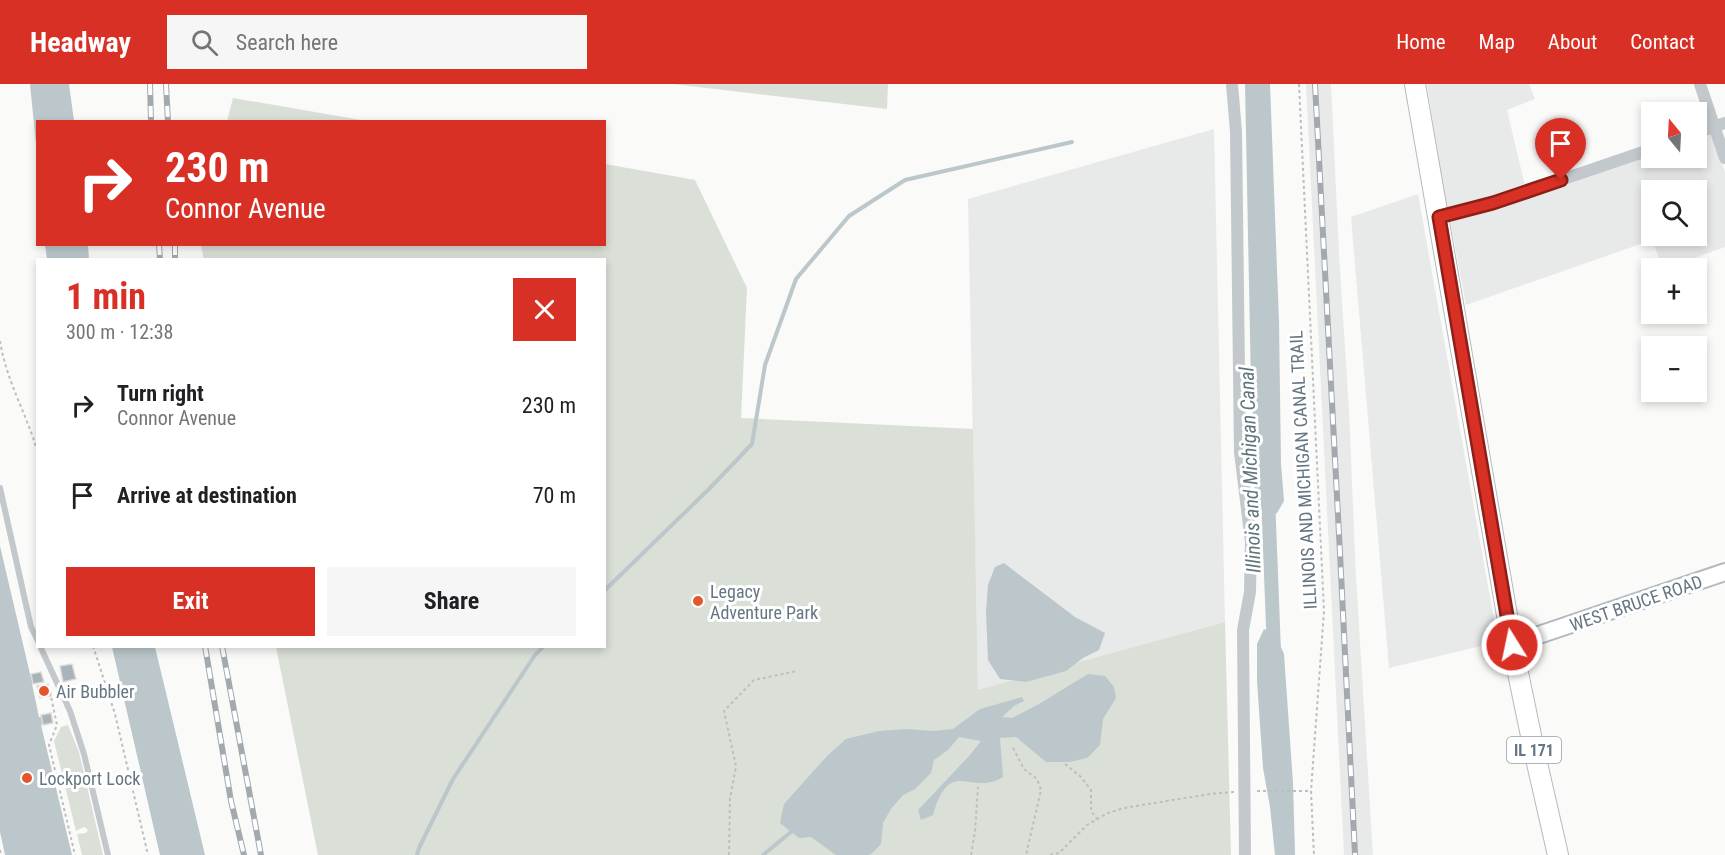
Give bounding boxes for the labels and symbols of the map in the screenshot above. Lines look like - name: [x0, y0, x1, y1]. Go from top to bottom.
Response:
- north arrow: [1641, 102, 1707, 168]
- pin: [1535, 118, 1586, 180]
- street label: ILLINOIS AND MICHIGAN CANAL TRAIL: [1285, 330, 1321, 610]
- water label: Illinois and Michigan Canal: [1234, 366, 1266, 573]
- street label: WEST BRUCE ROAD: [1567, 570, 1705, 636]
- place label: Legacy Adventure Park: [710, 581, 818, 623]
- marker: Legacy Adventure Park: [691, 594, 705, 608]
- position arrow: [1480, 613, 1544, 677]
- place label: Air Bubbler: [56, 681, 135, 702]
- marker: Air Bubbler: [37, 684, 51, 698]
- road number: IL 171: [1507, 737, 1561, 763]
- place label: Lockport Lock: [39, 768, 140, 789]
- marker: Lockport Lock: [20, 771, 34, 785]

